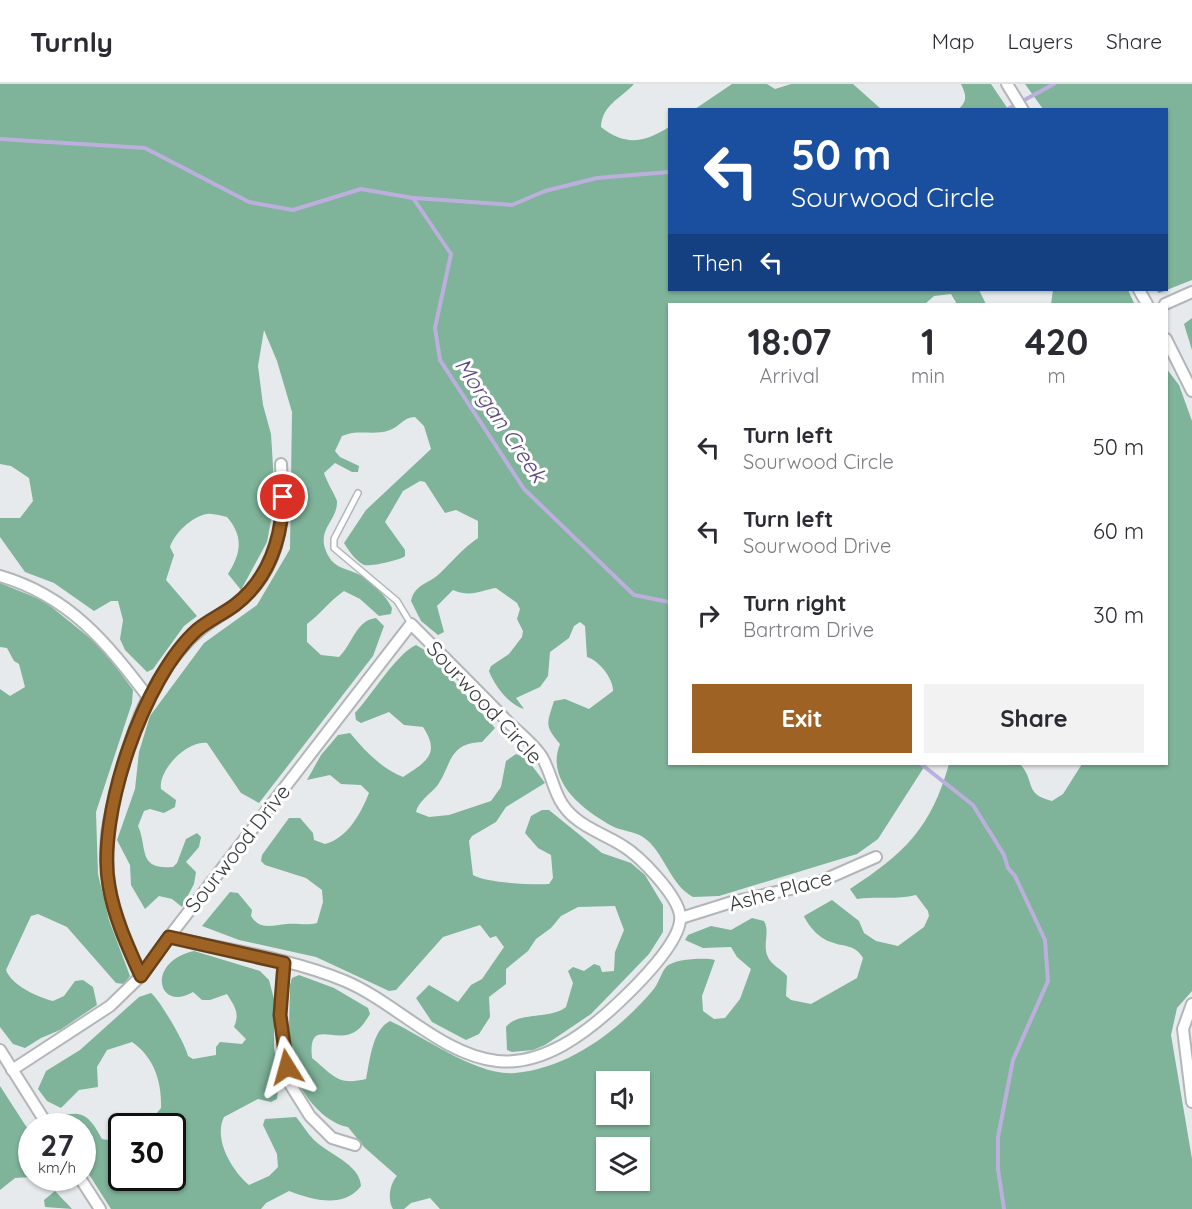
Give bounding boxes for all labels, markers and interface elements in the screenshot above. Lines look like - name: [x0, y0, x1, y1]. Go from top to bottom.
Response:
- text: Turnly: [30, 24, 113, 59]
- text: Map: [932, 28, 975, 54]
- text: Layers: [1008, 28, 1073, 54]
- text: Share: [1106, 28, 1162, 54]
- text: 50 m: [791, 128, 891, 181]
- icon: left: [692, 132, 770, 210]
- text: Sourwood Circle: [791, 180, 995, 214]
- icon: left: [755, 246, 788, 279]
- text: Then: [692, 249, 743, 277]
- text: 18:07: [748, 319, 832, 364]
- text: 1: [921, 319, 935, 364]
- text: 420: [1025, 319, 1088, 364]
- water label: Morgan Creek: [449, 352, 554, 489]
- text: Arrival: [760, 363, 819, 388]
- text: min: [911, 363, 945, 388]
- text: m: [1047, 363, 1066, 388]
- text: Turn left: [743, 421, 833, 449]
- icon: left: [692, 431, 725, 464]
- text: 50 m: [1093, 433, 1144, 461]
- text: Sourwood Circle: [743, 449, 894, 474]
- pin: [257, 471, 308, 522]
- icon: arrive: [266, 480, 299, 513]
- text: Turn left: [743, 505, 833, 533]
- icon: left: [692, 515, 725, 548]
- text: 60 m: [1093, 517, 1144, 545]
- text: Sourwood Drive: [743, 533, 891, 558]
- text: Turn right: [743, 589, 847, 617]
- icon: right: [692, 599, 725, 632]
- text: 30 m: [1093, 601, 1144, 629]
- text: Bartram Drive: [743, 617, 874, 642]
- street label: Sourwood Circle: [421, 635, 549, 769]
- button: Exit: [692, 684, 912, 753]
- button: Share: [924, 684, 1144, 753]
- street label: Sourwood Drive: [179, 779, 295, 917]
- street label: Ashe Place: [726, 864, 834, 916]
- position arrow: [255, 1035, 319, 1099]
- map controls: [596, 1071, 650, 1191]
- button: sound: [596, 1071, 650, 1125]
- speed limit sign: 30: [108, 1113, 186, 1191]
- text: 27: [40, 1126, 74, 1164]
- button: layers: [596, 1137, 650, 1191]
- text: km/h: [38, 1158, 76, 1177]

